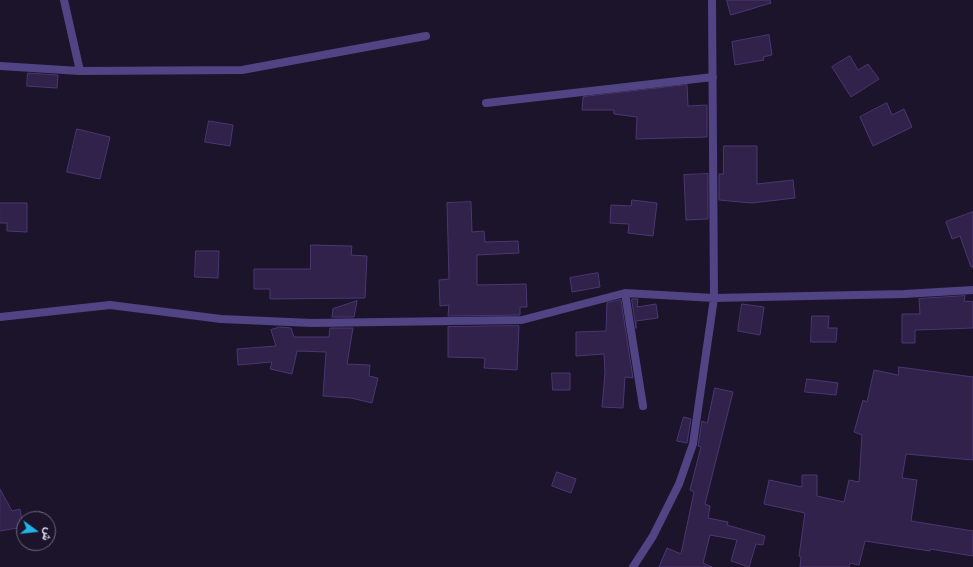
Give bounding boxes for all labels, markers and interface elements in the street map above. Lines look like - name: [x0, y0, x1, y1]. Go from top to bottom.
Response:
- north arrow: [16, 511, 56, 551]
- text: ش: [39, 526, 55, 542]

